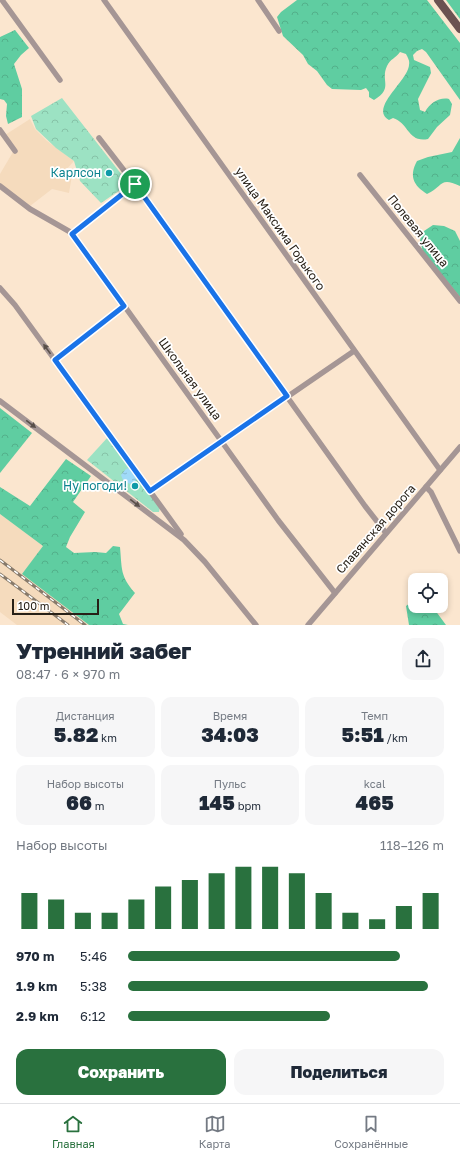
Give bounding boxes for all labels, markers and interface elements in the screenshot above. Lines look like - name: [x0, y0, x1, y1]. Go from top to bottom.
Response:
- street label: улица Максима Горького: [232, 164, 329, 293]
- place label: Карлсон: [51, 165, 101, 180]
- pin: [118, 167, 152, 201]
- marker: Карлсон: [104, 168, 114, 178]
- icon: arrive: [124, 173, 146, 195]
- street label: Полевая улица: [385, 192, 452, 270]
- street label: Школьная улица: [156, 335, 225, 423]
- one-way arrow: [43, 344, 51, 354]
- one-way arrow: [26, 420, 37, 428]
- place label: Ну погоди!: [63, 478, 127, 493]
- marker: Ну погоди!: [130, 481, 140, 491]
- street label: Славянская дорога: [333, 481, 419, 576]
- one-way arrow: [129, 498, 140, 507]
- map controls: [408, 573, 448, 613]
- button: locate: [408, 573, 448, 613]
- scale bar: [12, 597, 99, 616]
- text: 100 m: [18, 599, 49, 612]
- text: Утренний забег: [16, 637, 191, 664]
- button: share: [402, 638, 444, 680]
- text: 08:47 · 6 × 970 m: [16, 666, 120, 682]
- text: Дистанция: [56, 709, 115, 722]
- text: Время: [213, 709, 247, 722]
- text: Темп: [361, 709, 388, 722]
- text: 5.82: [54, 722, 98, 746]
- text: 34:03: [201, 722, 259, 746]
- text: 5:51: [341, 722, 384, 746]
- text: km: [98, 731, 117, 744]
- text: /km: [384, 731, 408, 744]
- text: Набор высоты: [47, 777, 124, 790]
- text: Пульс: [214, 777, 246, 790]
- text: kcal: [364, 777, 386, 790]
- text: 66: [66, 790, 92, 814]
- text: 145: [199, 790, 235, 814]
- text: 465: [356, 790, 394, 814]
- text: m: [92, 799, 105, 812]
- text: bpm: [235, 799, 261, 812]
- text: Набор высоты: [16, 837, 107, 853]
- text: 118–126 m: [380, 837, 444, 853]
- text: 970 m: [16, 948, 54, 964]
- text: 5:46: [80, 948, 107, 964]
- text: 1.9 km: [16, 978, 57, 994]
- text: 5:38: [80, 978, 107, 994]
- text: 2.9 km: [16, 1008, 59, 1024]
- text: 6:12: [80, 1008, 106, 1024]
- button: Сохранить: [16, 1049, 226, 1095]
- button: Поделиться: [234, 1049, 444, 1095]
- tab: Главная: [52, 1113, 95, 1150]
- tab: Карта: [199, 1113, 231, 1150]
- tab: Сохранённые: [334, 1113, 408, 1150]

